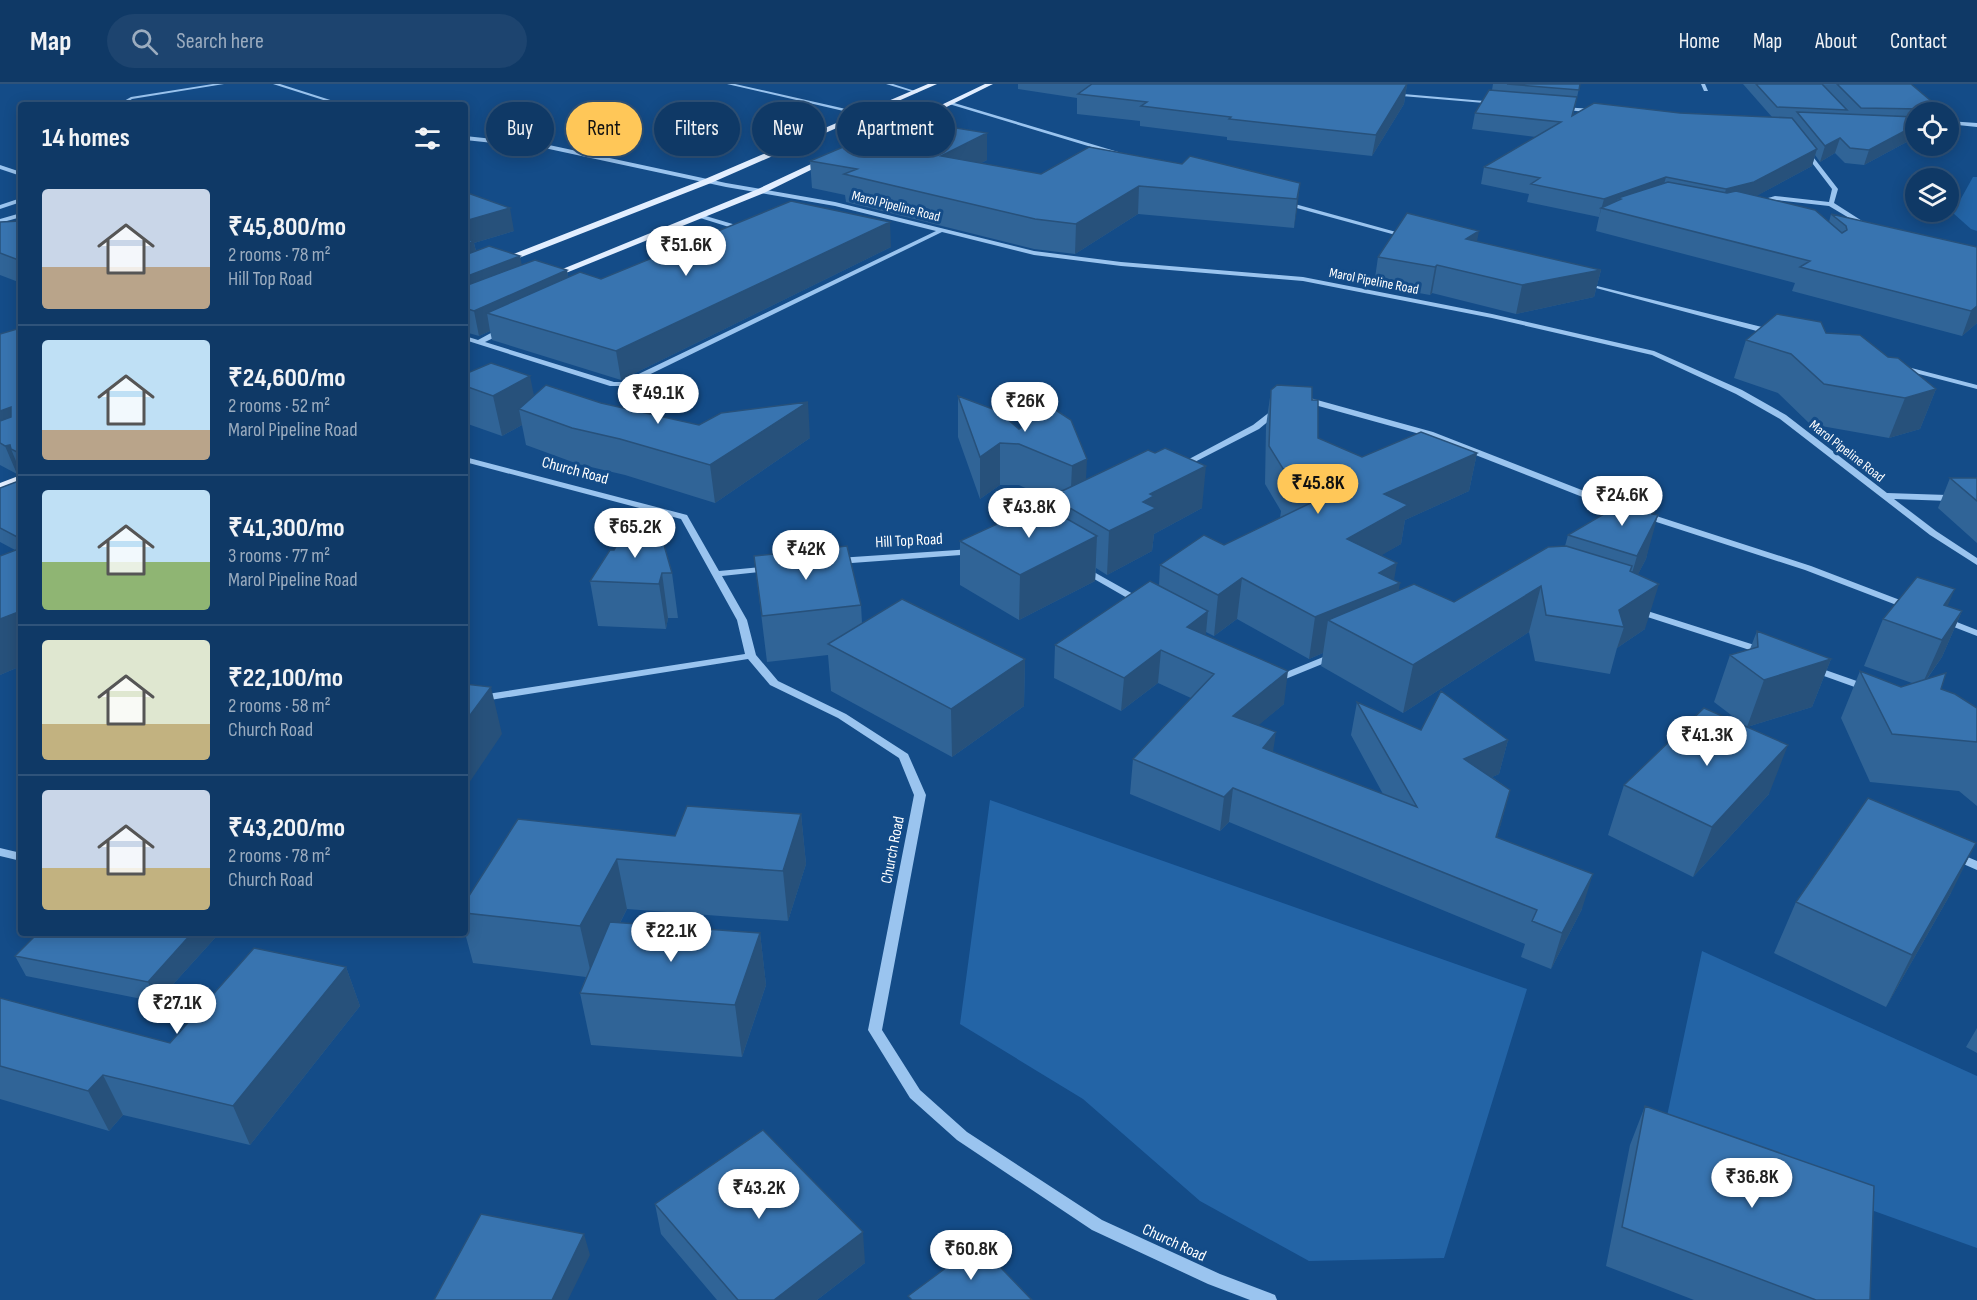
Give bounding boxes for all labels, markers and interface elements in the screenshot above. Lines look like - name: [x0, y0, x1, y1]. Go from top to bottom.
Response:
- search box: [107, 14, 527, 68]
- text: Map: [30, 25, 71, 58]
- icon: search: [128, 25, 161, 58]
- text: Search here: [176, 28, 264, 55]
- text: Home: [1679, 29, 1720, 54]
- text: Map: [1753, 29, 1782, 54]
- text: About: [1815, 29, 1857, 54]
- text: Contact: [1890, 29, 1947, 54]
- chip: Buy: [486, 102, 554, 156]
- chip: Rent: [566, 102, 642, 156]
- chip: Filters: [654, 102, 740, 156]
- chip: New: [752, 102, 825, 156]
- chip: Apartment: [837, 102, 955, 156]
- map controls: [1905, 102, 1959, 222]
- button: locate: [1905, 102, 1959, 156]
- icon: filters: [411, 122, 444, 155]
- text: 14 homes: [42, 123, 130, 154]
- button: layers: [1905, 168, 1959, 222]
- street label: Marol Pipeline Road: [850, 187, 942, 225]
- text: ₹45,800/mo: [228, 212, 346, 243]
- icon: home: [90, 213, 162, 285]
- pin: ₹51.6K: [637, 226, 735, 277]
- text: ₹51.6K: [660, 233, 712, 257]
- text: 2 rooms · 78 m²: [228, 243, 331, 267]
- street label: Marol Pipeline Road: [1328, 264, 1420, 298]
- text: Hill Top Road: [228, 267, 312, 291]
- text: ₹24,600/mo: [228, 363, 346, 394]
- icon: home: [90, 364, 162, 436]
- pin: ₹49.1K: [609, 374, 707, 425]
- text: ₹49.1K: [632, 381, 684, 405]
- pin: ₹26K: [989, 382, 1061, 433]
- text: ₹26K: [1005, 389, 1045, 413]
- text: 2 rooms · 52 m²: [228, 394, 330, 418]
- street label: Marol Pipeline Road: [1806, 416, 1888, 486]
- text: Marol Pipeline Road: [228, 418, 358, 442]
- street label: Church Road: [540, 453, 610, 489]
- pin: ₹45.8K: [1269, 464, 1367, 515]
- text: ₹45.8K: [1291, 471, 1345, 495]
- pin: ₹24.6K: [1573, 476, 1671, 527]
- text: ₹24.6K: [1596, 483, 1648, 507]
- pin: ₹43.8K: [980, 488, 1078, 539]
- text: ₹43.8K: [1002, 495, 1056, 519]
- pin: ₹65.2K: [586, 508, 684, 559]
- text: ₹41,300/mo: [228, 513, 344, 544]
- icon: home: [90, 514, 162, 586]
- text: ₹65.2K: [608, 515, 662, 539]
- pin: ₹42K: [770, 530, 842, 581]
- street label: Hill Top Road: [875, 530, 943, 552]
- text: ₹42K: [786, 537, 826, 561]
- text: 3 rooms · 77 m²: [228, 544, 330, 568]
- text: Marol Pipeline Road: [228, 568, 358, 592]
- text: ₹22,100/mo: [228, 663, 343, 694]
- icon: home: [90, 664, 162, 736]
- text: 2 rooms · 58 m²: [228, 694, 331, 718]
- pin: ₹41.3K: [1658, 716, 1756, 767]
- text: Church Road: [228, 718, 313, 742]
- text: ₹41.3K: [1681, 723, 1733, 747]
- text: ₹43,200/mo: [228, 813, 345, 844]
- icon: home: [90, 814, 162, 886]
- street label: Church Road: [877, 815, 909, 885]
- text: 2 rooms · 78 m²: [228, 844, 331, 868]
- text: Church Road: [228, 868, 313, 892]
- pin: ₹22.1K: [622, 912, 720, 963]
- text: ₹22.1K: [645, 919, 697, 943]
- pin: ₹27.1K: [128, 984, 226, 1035]
- text: ₹27.1K: [152, 991, 202, 1015]
- pin: ₹36.8K: [1703, 1158, 1801, 1209]
- text: ₹36.8K: [1725, 1165, 1779, 1189]
- pin: ₹43.2K: [710, 1169, 808, 1220]
- text: ₹43.2K: [732, 1176, 786, 1200]
- street label: Church Road: [1139, 1220, 1209, 1266]
- pin: ₹60.8K: [922, 1230, 1020, 1281]
- text: ₹60.8K: [944, 1237, 998, 1261]

